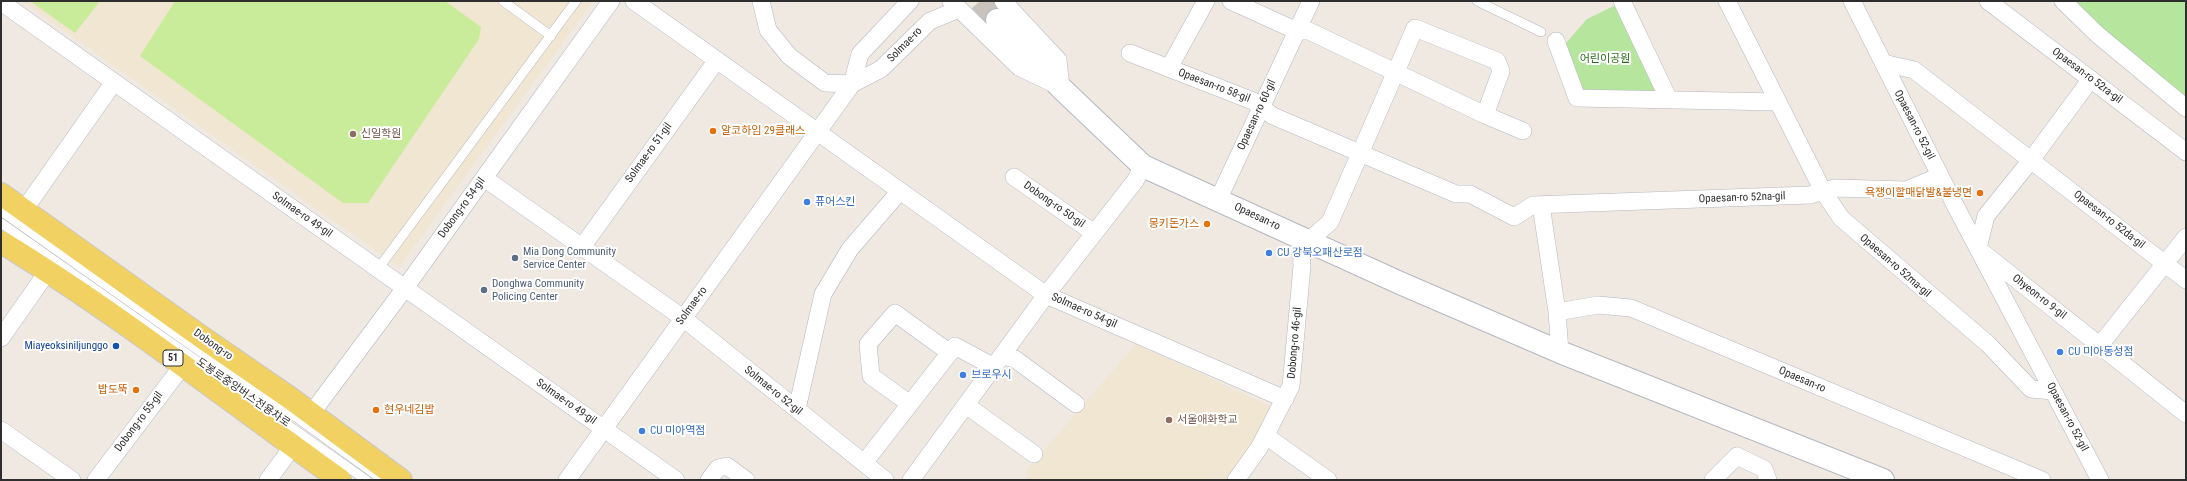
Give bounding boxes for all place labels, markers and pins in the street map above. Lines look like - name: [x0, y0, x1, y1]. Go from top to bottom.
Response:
- place label: 알코하임 29클래스: [721, 124, 805, 138]
- marker: 알코하임 29클래스: [708, 126, 718, 136]
- place label: 신일학원: [361, 127, 401, 141]
- marker: 신일학원: [348, 129, 358, 139]
- place label: 욕쟁이할매닭발&불냉면: [1865, 186, 1972, 200]
- marker: 욕쟁이할매닭발&불냉면: [1975, 188, 1985, 198]
- place label: 퓨어스킨: [815, 195, 855, 209]
- marker: 퓨어스킨: [802, 197, 812, 207]
- place label: 몽키돈가스: [1148, 217, 1199, 231]
- marker: 몽키돈가스: [1202, 219, 1212, 229]
- place label: Mia Dong Community Service Center: [523, 245, 616, 271]
- place label: CU 강북오패산로점: [1277, 246, 1363, 260]
- marker: CU 강북오패산로점: [1264, 248, 1274, 258]
- marker: Mia Dong Community Service Center: [510, 253, 520, 263]
- place label: Donghwa Community Policing Center: [492, 277, 584, 303]
- marker: Donghwa Community Policing Center: [479, 285, 489, 295]
- place label: Miayeoksiniljunggo: [24, 339, 108, 353]
- marker: Miayeoksiniljunggo: [111, 341, 121, 351]
- place label: CU 미아동성점: [2068, 345, 2134, 359]
- marker: CU 미아동성점: [2055, 347, 2065, 357]
- place label: 브로우시: [971, 368, 1011, 382]
- marker: 브로우시: [958, 370, 968, 380]
- place label: 밥도뚝: [98, 383, 128, 397]
- marker: 밥도뚝: [131, 385, 141, 395]
- place label: 현우네김밥: [384, 403, 435, 417]
- marker: 현우네김밥: [371, 405, 381, 415]
- place label: 서울애화학교: [1177, 413, 1238, 427]
- marker: 서울애화학교: [1164, 415, 1174, 425]
- place label: CU 미아역점: [650, 424, 705, 438]
- marker: CU 미아역점: [637, 426, 647, 436]

